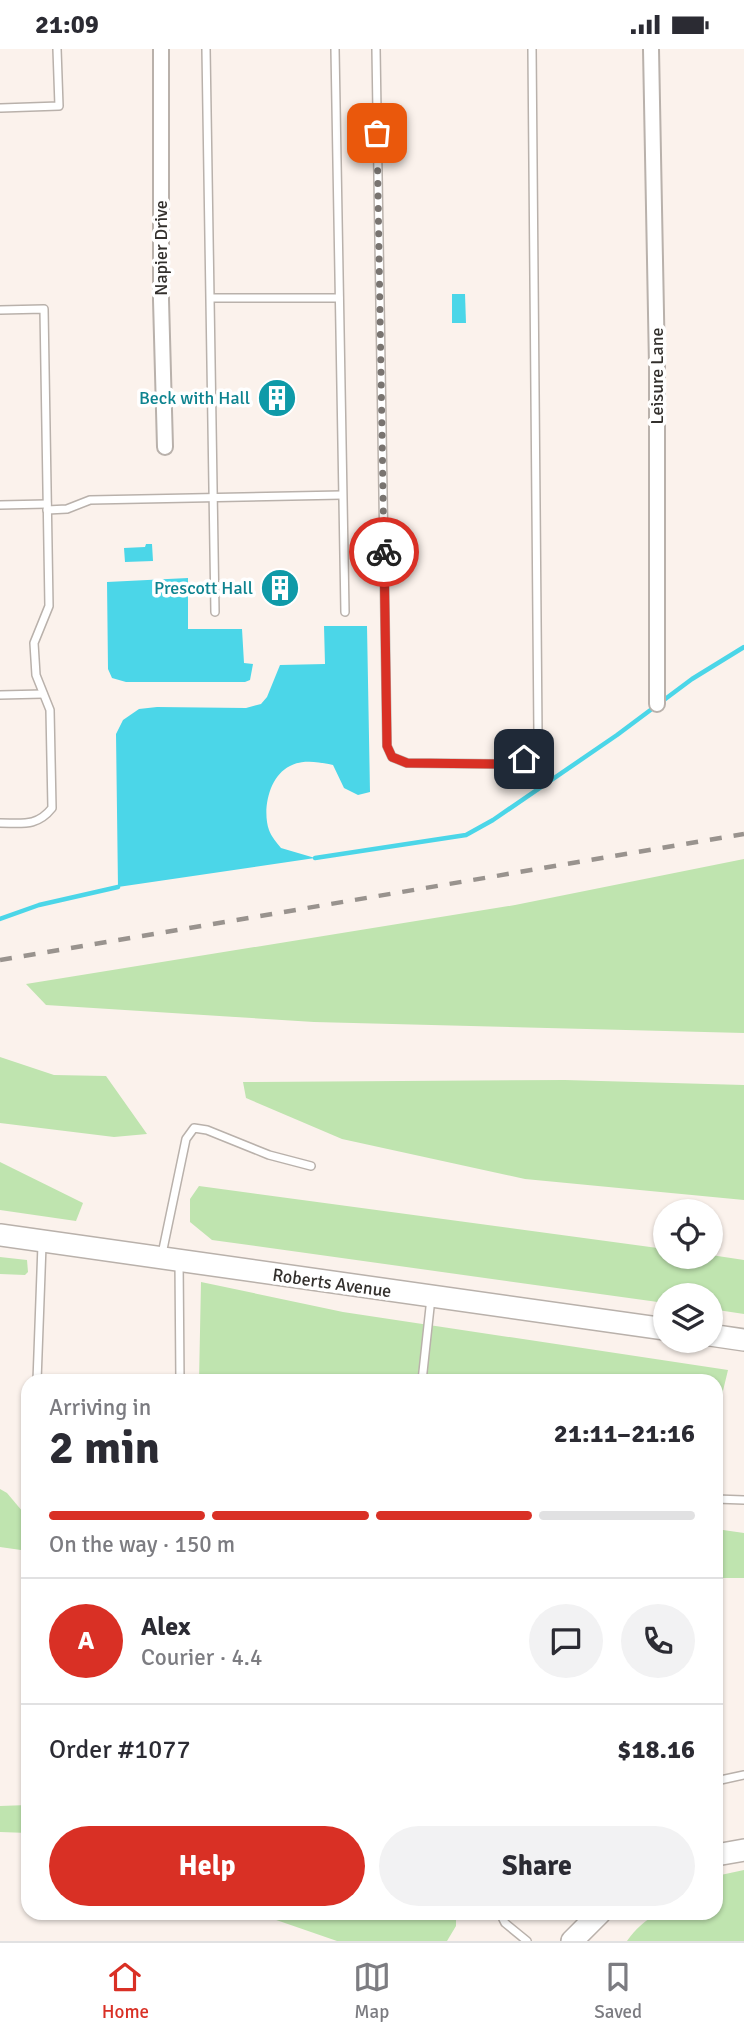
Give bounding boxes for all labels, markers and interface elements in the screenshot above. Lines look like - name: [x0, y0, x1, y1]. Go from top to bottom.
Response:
- text: 21:09: [35, 9, 99, 41]
- pin: [347, 103, 407, 163]
- icon: bag: [358, 114, 396, 152]
- street label: Napier Drive: [150, 200, 172, 296]
- street label: Leisure Lane: [646, 328, 668, 424]
- building icon: Beck with Hall: [256, 377, 298, 419]
- place label: Beck with Hall: [139, 387, 250, 409]
- courier: [349, 517, 419, 587]
- icon: bike: [365, 533, 403, 571]
- building icon: Prescott Hall: [259, 567, 301, 609]
- place label: Prescott Hall: [154, 577, 253, 599]
- pin: [494, 729, 554, 789]
- icon: home: [505, 740, 543, 778]
- map controls: [653, 1199, 723, 1353]
- button: locate: [653, 1199, 723, 1269]
- street label: Roberts Avenue: [271, 1264, 393, 1302]
- button: layers: [653, 1283, 723, 1353]
- text: Arriving in: [49, 1393, 151, 1422]
- text: 21:11–21:16: [554, 1418, 695, 1450]
- text: 2 min: [49, 1420, 160, 1476]
- text: On the way · 150 m: [49, 1530, 235, 1559]
- button: chat: [529, 1604, 603, 1678]
- button: phone: [621, 1604, 695, 1678]
- text: Alex: [141, 1611, 191, 1643]
- text: A: [78, 1625, 94, 1657]
- text: Courier · 4.4: [141, 1643, 262, 1672]
- text: Order #1077: [49, 1734, 190, 1766]
- text: $18.16: [617, 1734, 695, 1766]
- button: Help: [49, 1826, 365, 1906]
- button: Share: [379, 1826, 695, 1906]
- tab: Home: [102, 1958, 149, 2024]
- tab: Map: [353, 1958, 391, 2024]
- tab: Saved: [594, 1958, 642, 2024]

